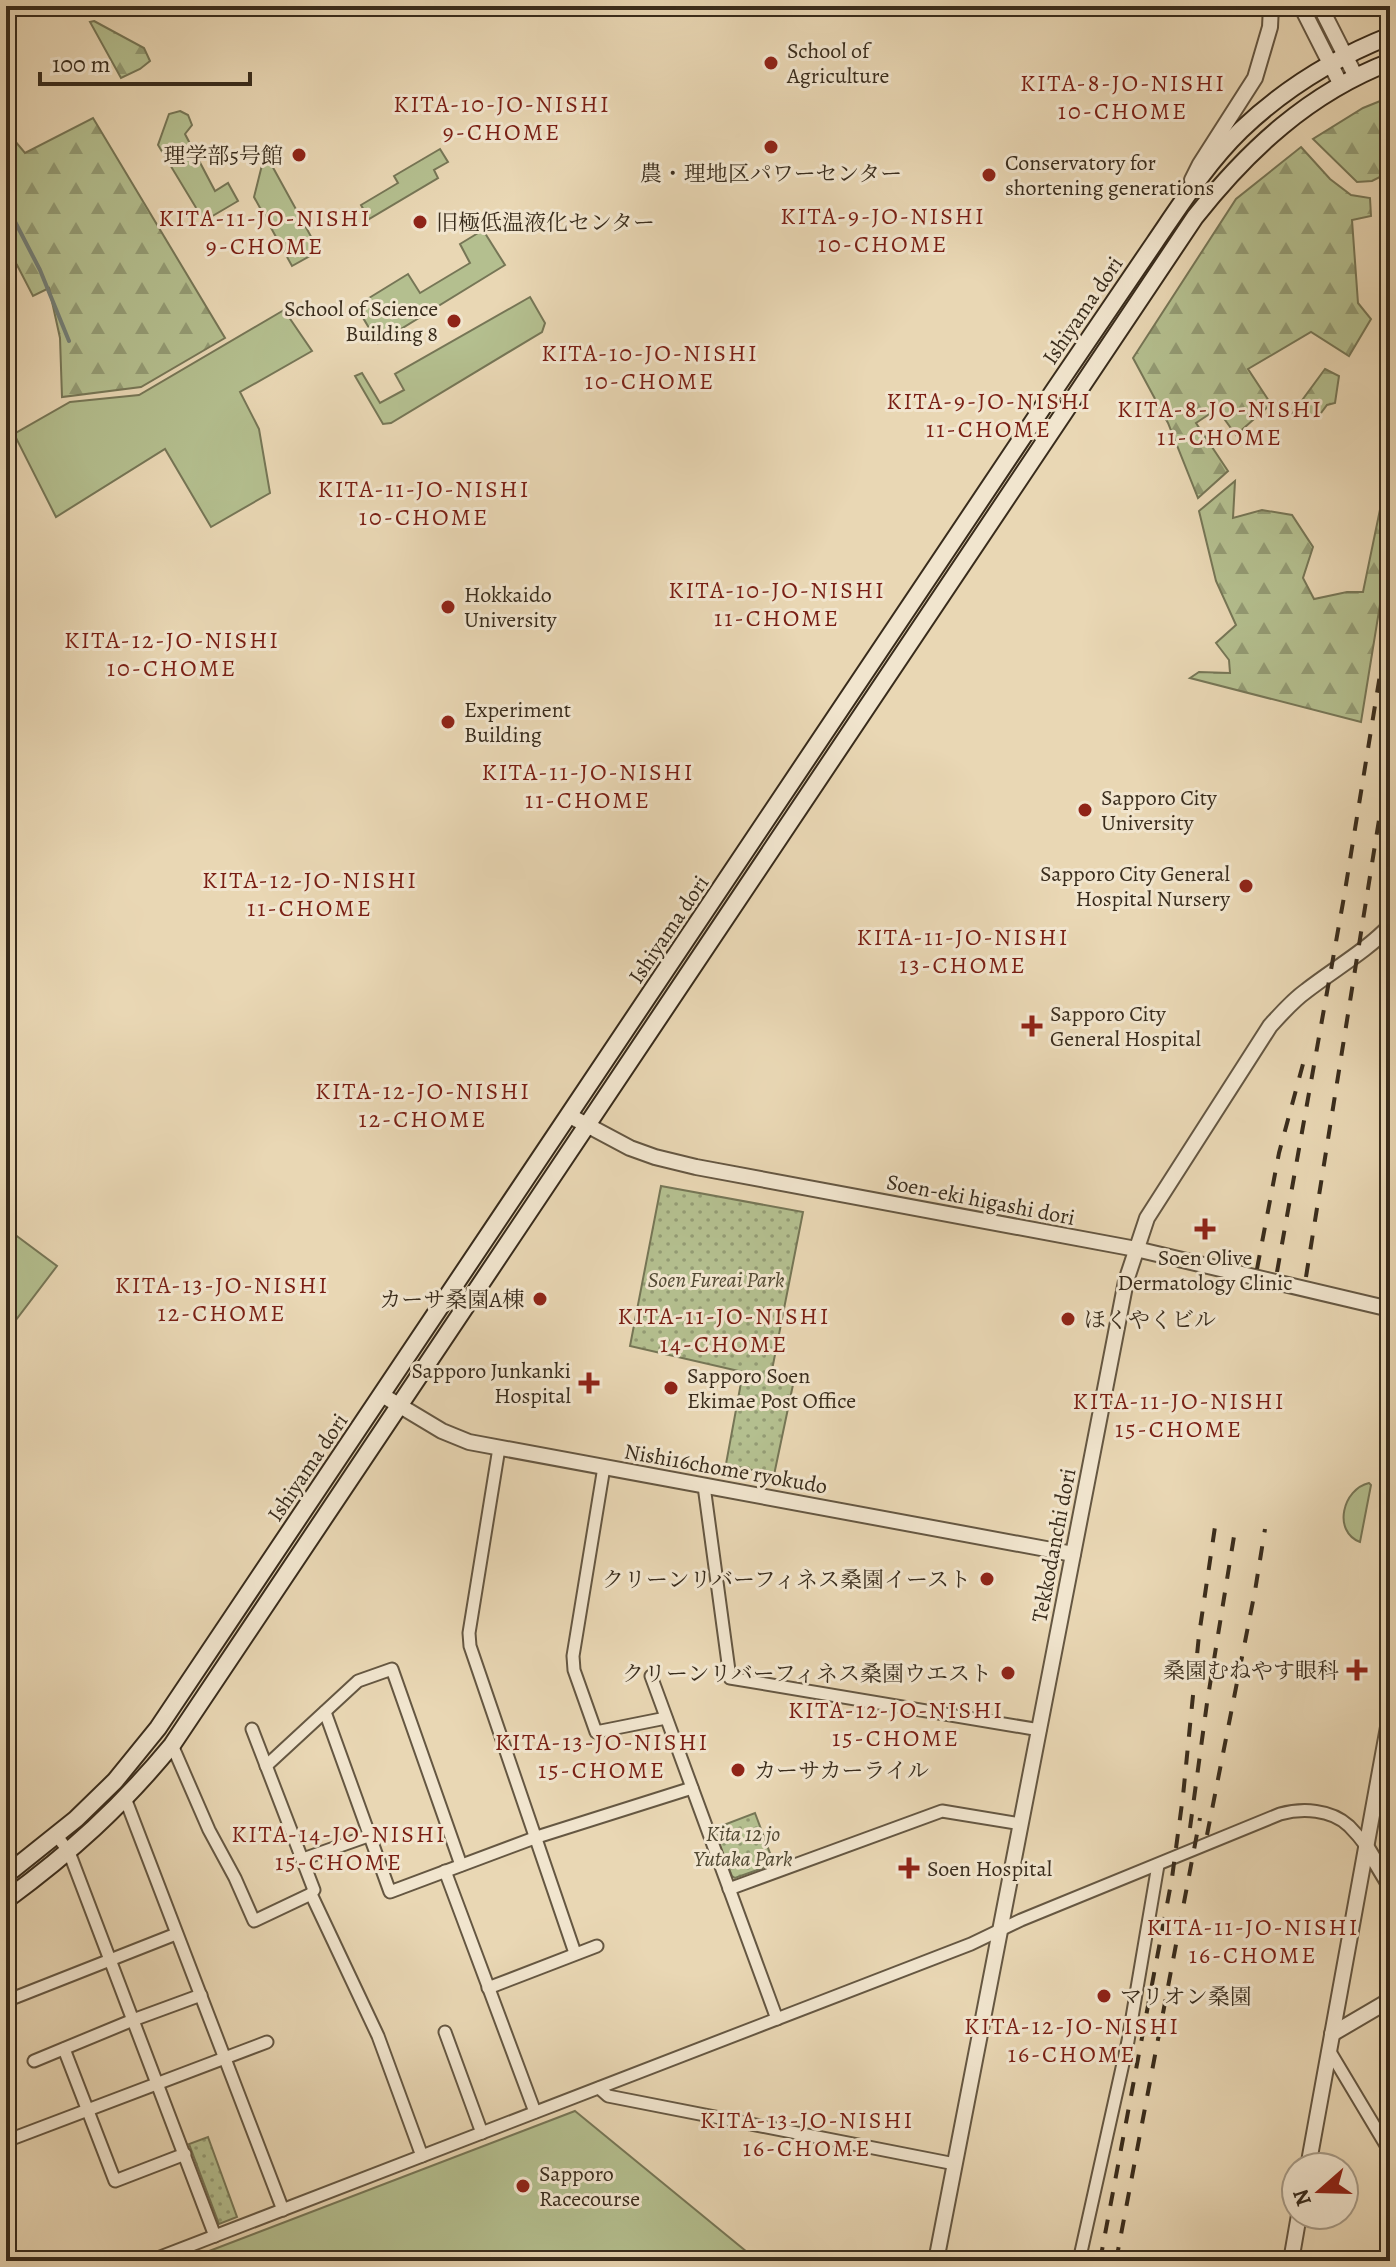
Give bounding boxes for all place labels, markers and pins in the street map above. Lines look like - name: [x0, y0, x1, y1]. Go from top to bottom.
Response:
- place label: School of Agriculture: [786, 36, 889, 91]
- marker: School of Agriculture: [762, 54, 780, 72]
- marker: 農・理地区パワーセンター: [762, 138, 780, 156]
- place label: 理学部5号館: [164, 141, 283, 171]
- marker: 理学部5号館: [290, 146, 308, 164]
- place label: Conservatory for shortening generations: [1005, 148, 1214, 203]
- place label: 農・理地区パワーセンター: [640, 159, 902, 189]
- marker: Conservatory for shortening generations: [980, 166, 998, 184]
- place label: 旧極低温液化センター: [436, 208, 655, 238]
- marker: 旧極低温液化センター: [411, 213, 429, 231]
- place label: School of Science Building 8: [284, 294, 438, 349]
- marker: School of Science Building 8: [445, 312, 463, 330]
- place label: Hokkaido University: [464, 580, 557, 635]
- marker: Hokkaido University: [439, 598, 457, 616]
- place label: Experiment Building: [464, 695, 571, 750]
- marker: Experiment Building: [439, 713, 457, 731]
- place label: Sapporo City University: [1101, 783, 1217, 838]
- marker: Sapporo City University: [1076, 801, 1094, 819]
- place label: Sapporo City General Hospital Nursery: [1040, 859, 1230, 914]
- marker: Sapporo City General Hospital Nursery: [1237, 877, 1255, 895]
- place label: Sapporo City General Hospital: [1050, 999, 1201, 1054]
- marker: Sapporo City General Hospital: [1021, 1015, 1043, 1037]
- marker: Soen Olive Dermatology Clinic: [1194, 1218, 1216, 1240]
- place label: Soen Olive Dermatology Clinic: [1118, 1243, 1292, 1298]
- place label: カーサ桑園A棟: [379, 1285, 524, 1315]
- marker: カーサ桑園A棟: [531, 1290, 549, 1308]
- place label: ほくやくビル: [1084, 1305, 1216, 1335]
- marker: ほくやくビル: [1059, 1310, 1077, 1328]
- place label: Sapporo Junkanki Hospital: [411, 1356, 571, 1411]
- place label: Sapporo Soen Ekimae Post Office: [687, 1361, 856, 1416]
- marker: Sapporo Junkanki Hospital: [578, 1372, 600, 1394]
- marker: Sapporo Soen Ekimae Post Office: [662, 1379, 680, 1397]
- place label: クリーンリバーフィネス桑園イースト: [602, 1565, 971, 1595]
- marker: クリーンリバーフィネス桑園イースト: [978, 1570, 996, 1588]
- place label: 桑園むねやす眼科: [1163, 1656, 1339, 1686]
- place label: クリーンリバーフィネス桑園ウエスト: [622, 1659, 992, 1689]
- marker: 桑園むねやす眼科: [1346, 1659, 1368, 1681]
- marker: クリーンリバーフィネス桑園ウエスト: [999, 1664, 1017, 1682]
- place label: カーサカーライル: [754, 1756, 929, 1786]
- marker: カーサカーライル: [729, 1761, 747, 1779]
- place label: Soen Hospital: [927, 1854, 1052, 1884]
- marker: Soen Hospital: [898, 1857, 920, 1879]
- place label: マリオン桑園: [1120, 1982, 1252, 2012]
- marker: マリオン桑園: [1095, 1987, 1113, 2005]
- place label: Sapporo Racecourse: [539, 2159, 640, 2214]
- marker: Sapporo Racecourse: [514, 2177, 532, 2195]

